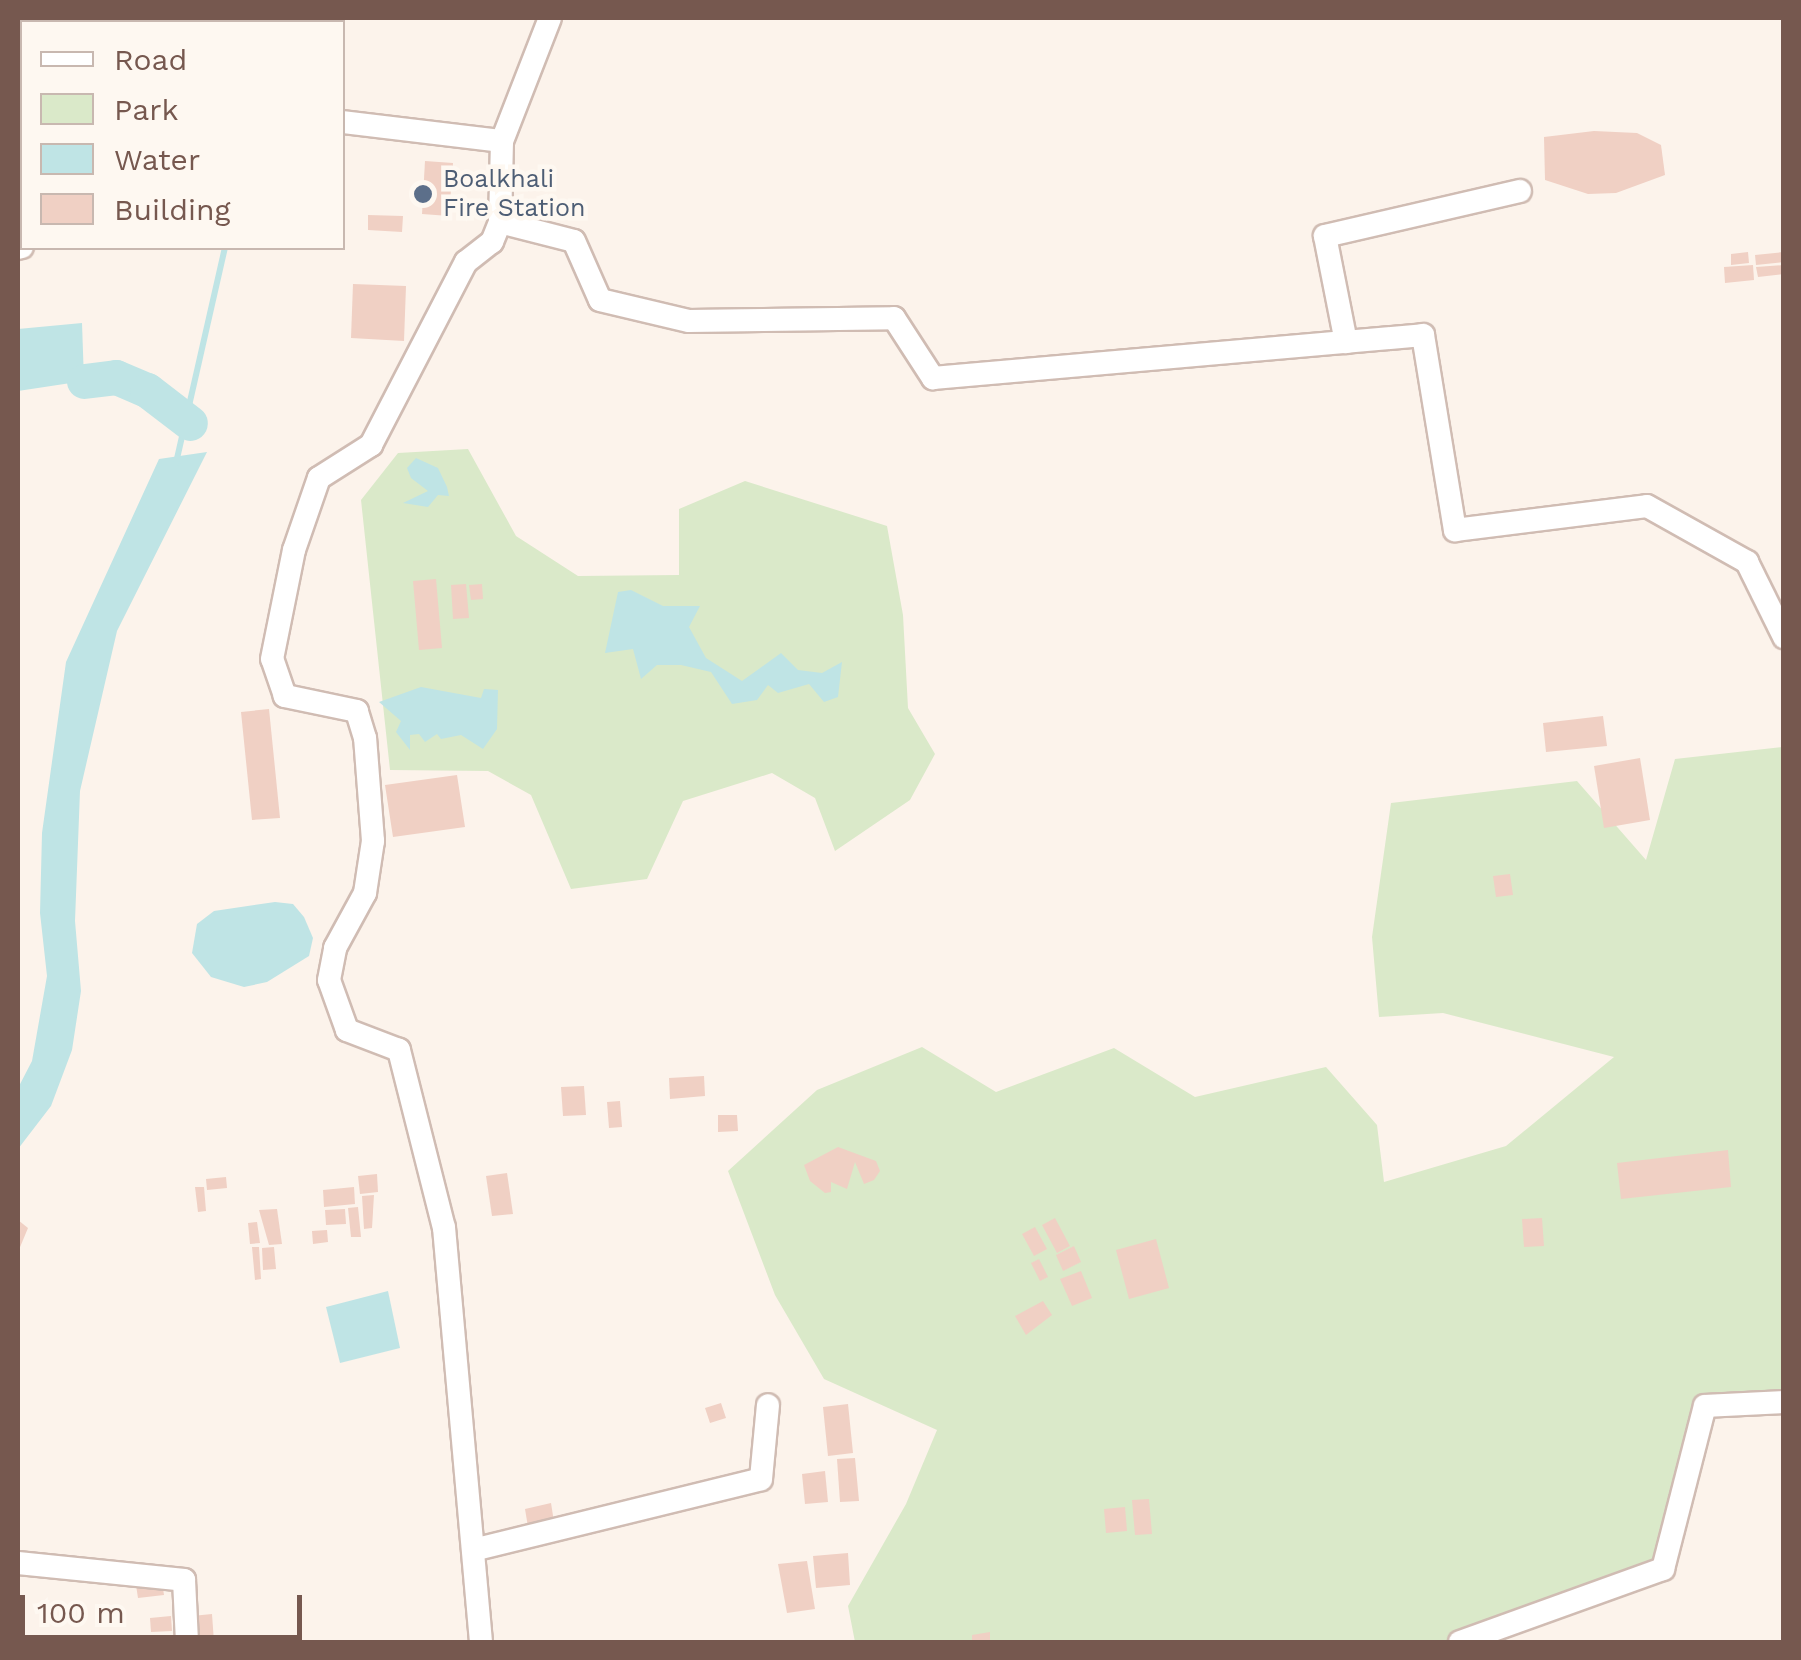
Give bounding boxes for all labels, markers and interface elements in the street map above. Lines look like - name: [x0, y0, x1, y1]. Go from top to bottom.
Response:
- legend: [20, 20, 345, 250]
- text: Road: [114, 42, 187, 77]
- text: Park: [114, 92, 179, 127]
- text: Water: [114, 142, 200, 177]
- place label: Boalkhali Fire Station: [443, 165, 585, 224]
- marker: Boalkhali Fire Station: [412, 183, 434, 205]
- text: Building: [114, 192, 231, 227]
- scale bar: [25, 1575, 308, 1637]
- text: 100 m: [37, 1595, 125, 1630]

